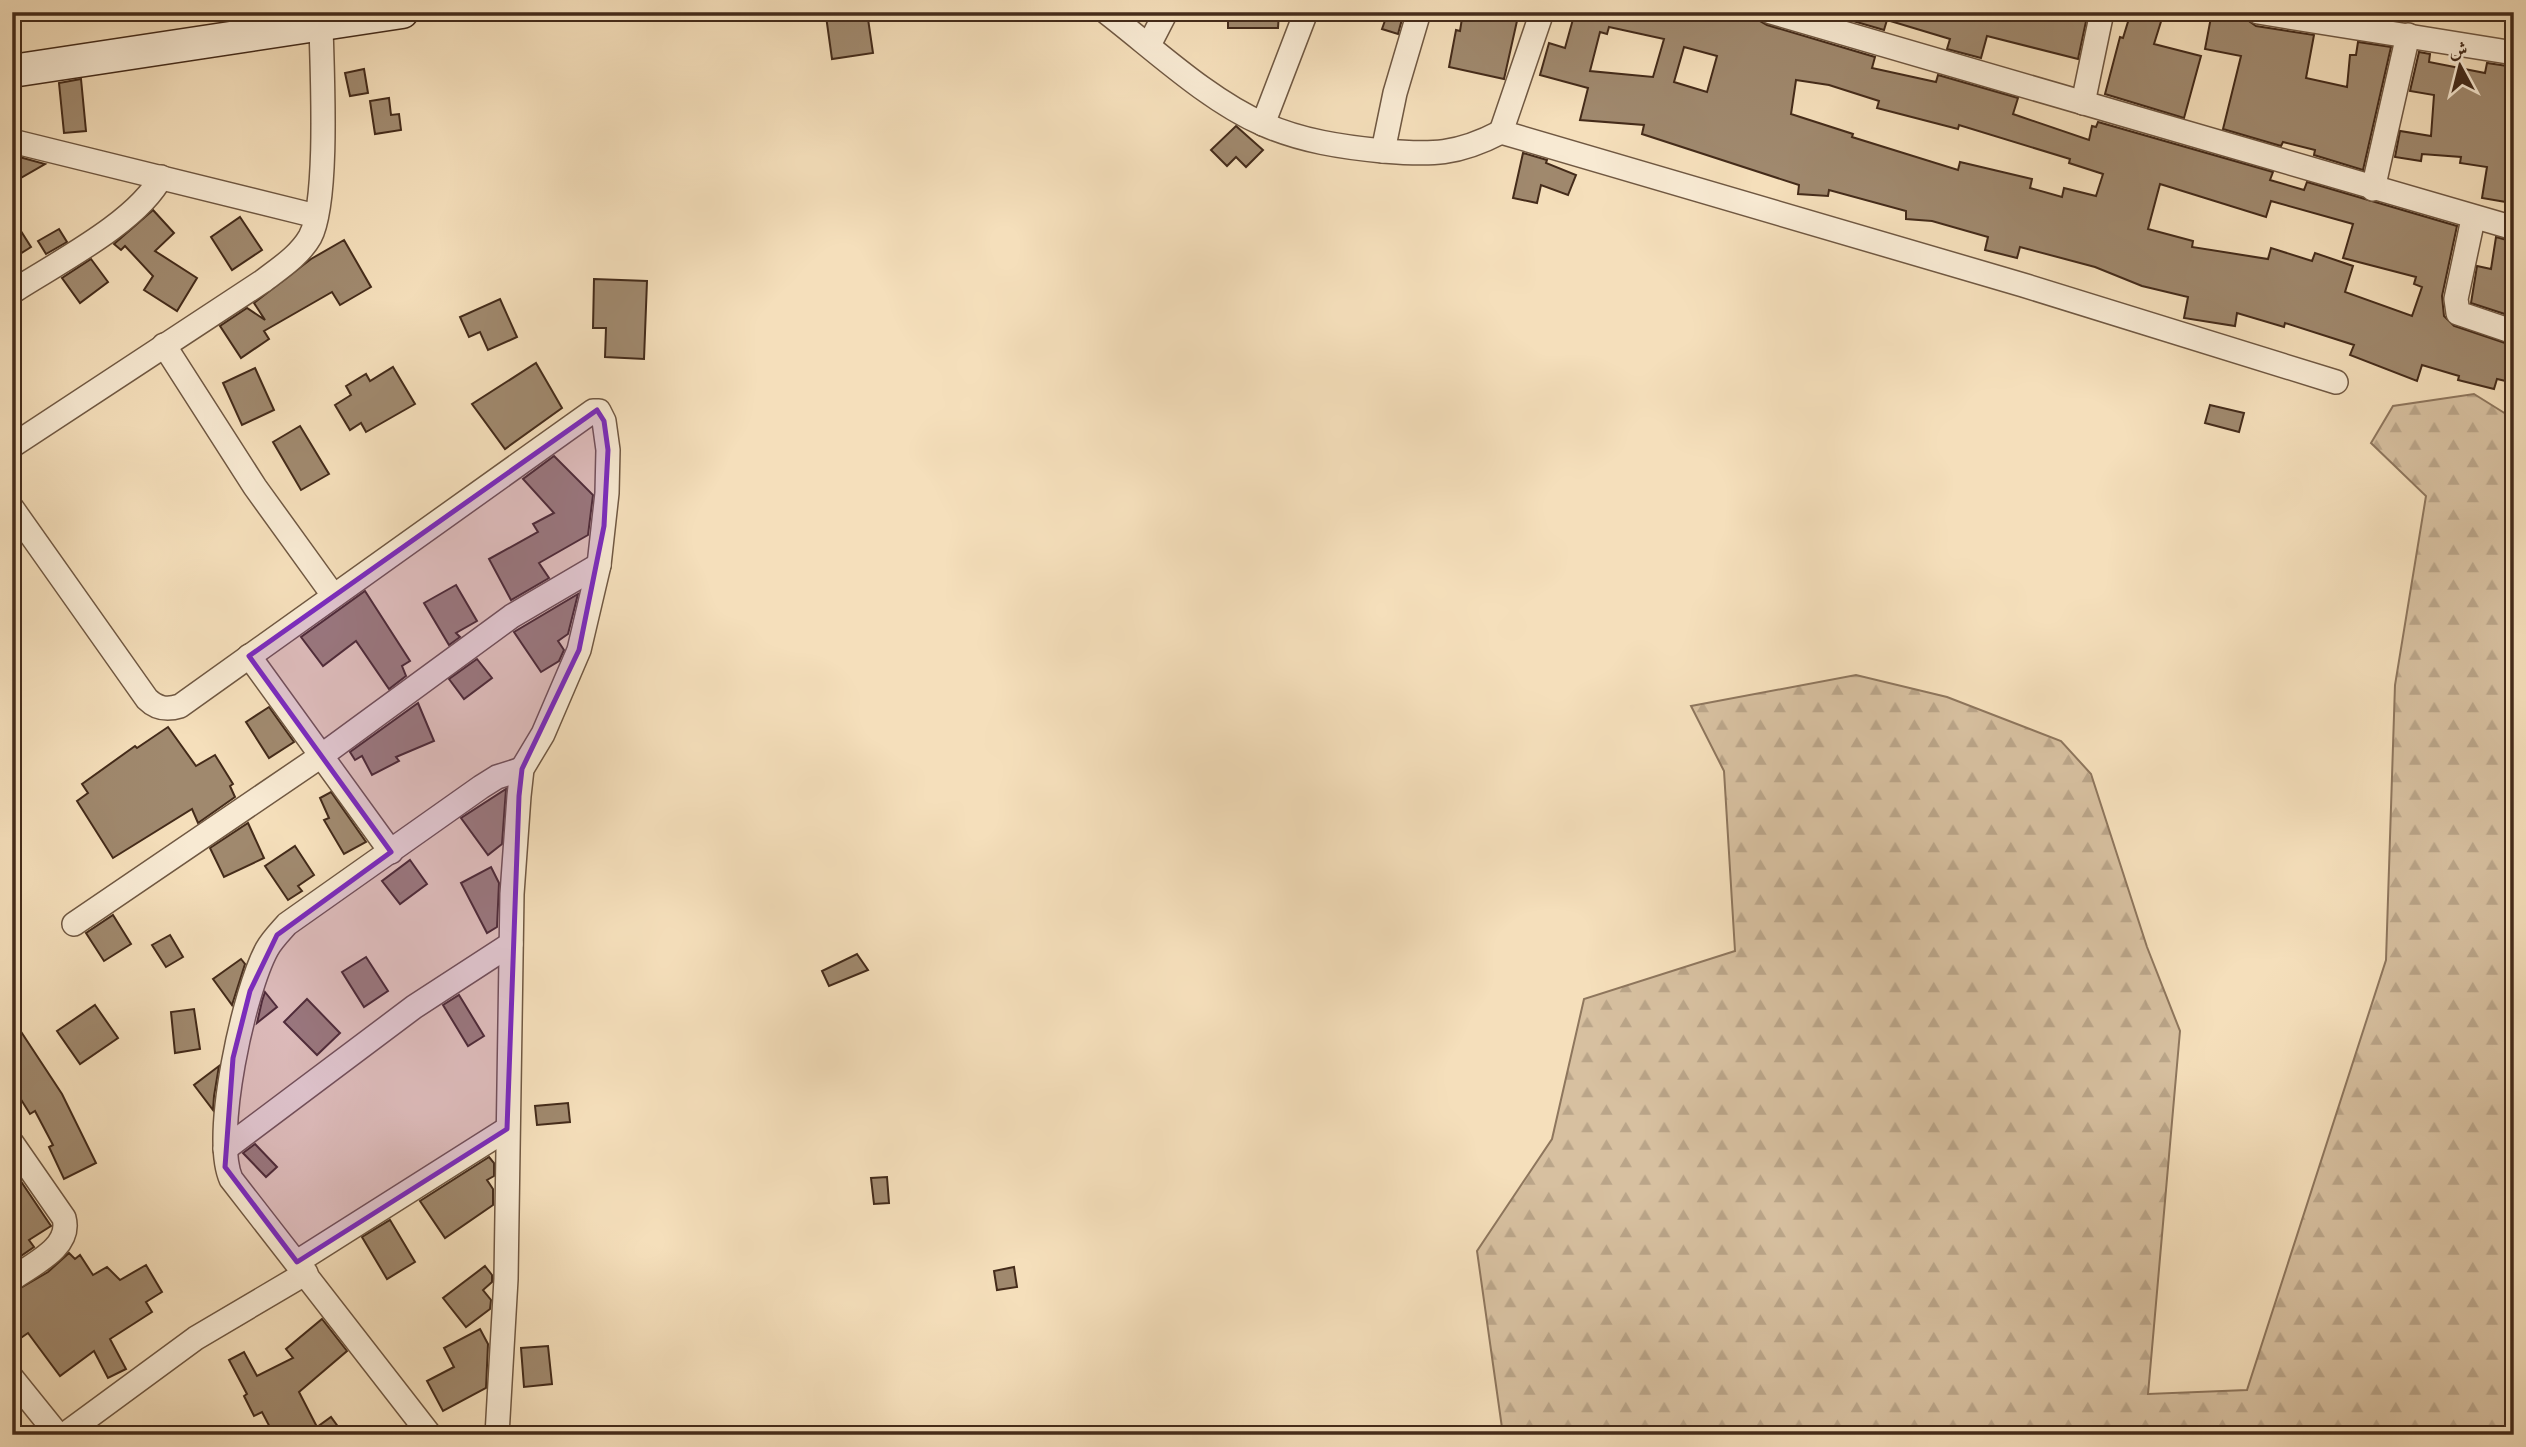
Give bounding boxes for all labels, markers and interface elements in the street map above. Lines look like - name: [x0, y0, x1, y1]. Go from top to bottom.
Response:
- north arrow: [2424, 32, 2494, 102]
- text: ش: [2447, 36, 2469, 64]

